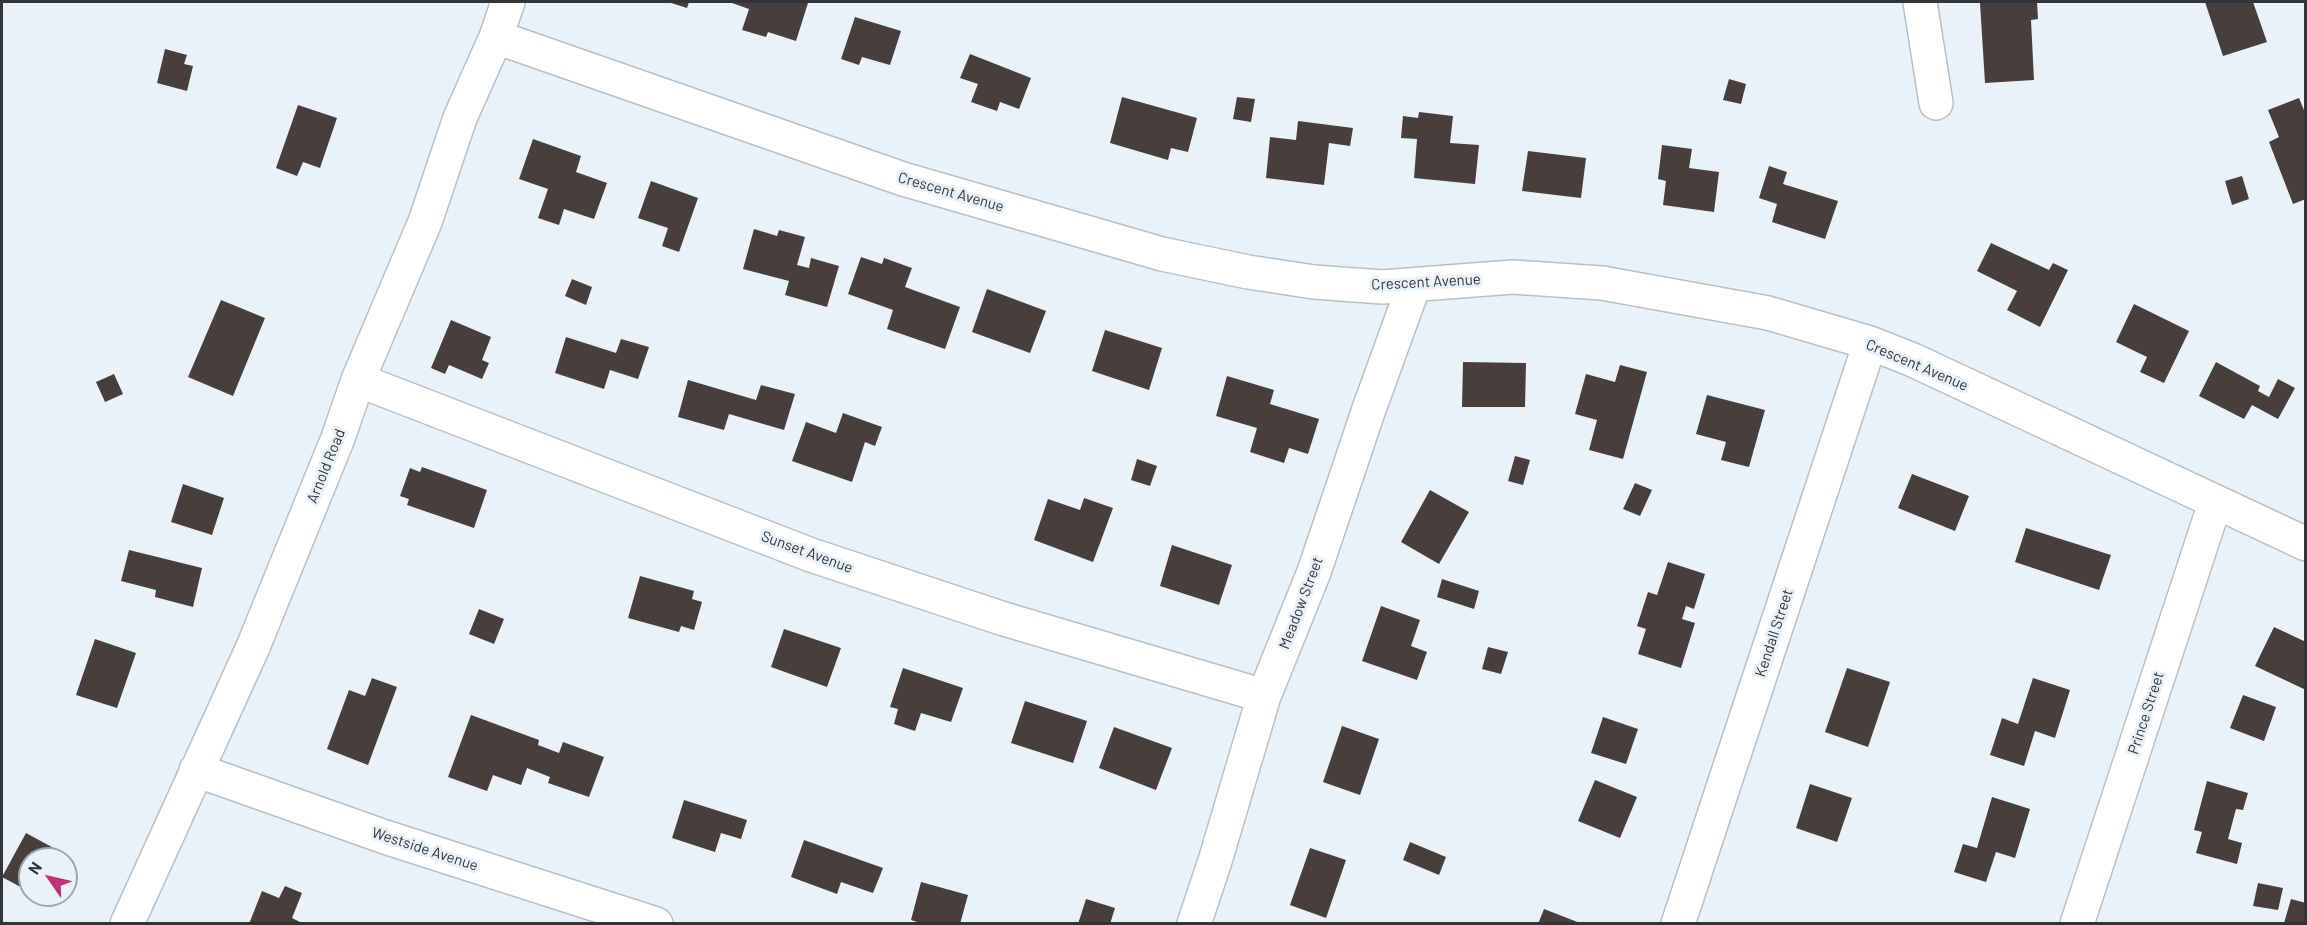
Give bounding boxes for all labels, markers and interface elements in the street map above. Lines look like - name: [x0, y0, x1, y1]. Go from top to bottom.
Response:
- street label: Crescent Avenue: [896, 168, 1006, 216]
- street label: Crescent Avenue: [1371, 270, 1481, 294]
- street label: Crescent Avenue: [1863, 335, 1971, 395]
- street label: Arnold Road: [303, 426, 349, 506]
- street label: Sunset Avenue: [759, 527, 855, 577]
- street label: Meadow Street: [1275, 554, 1327, 652]
- street label: Kendall Street: [1751, 587, 1797, 679]
- street label: Prince Street: [2124, 669, 2168, 757]
- street label: Westside Avenue: [370, 823, 480, 875]
- north arrow: [18, 847, 78, 907]
- text: N: [23, 858, 45, 878]

